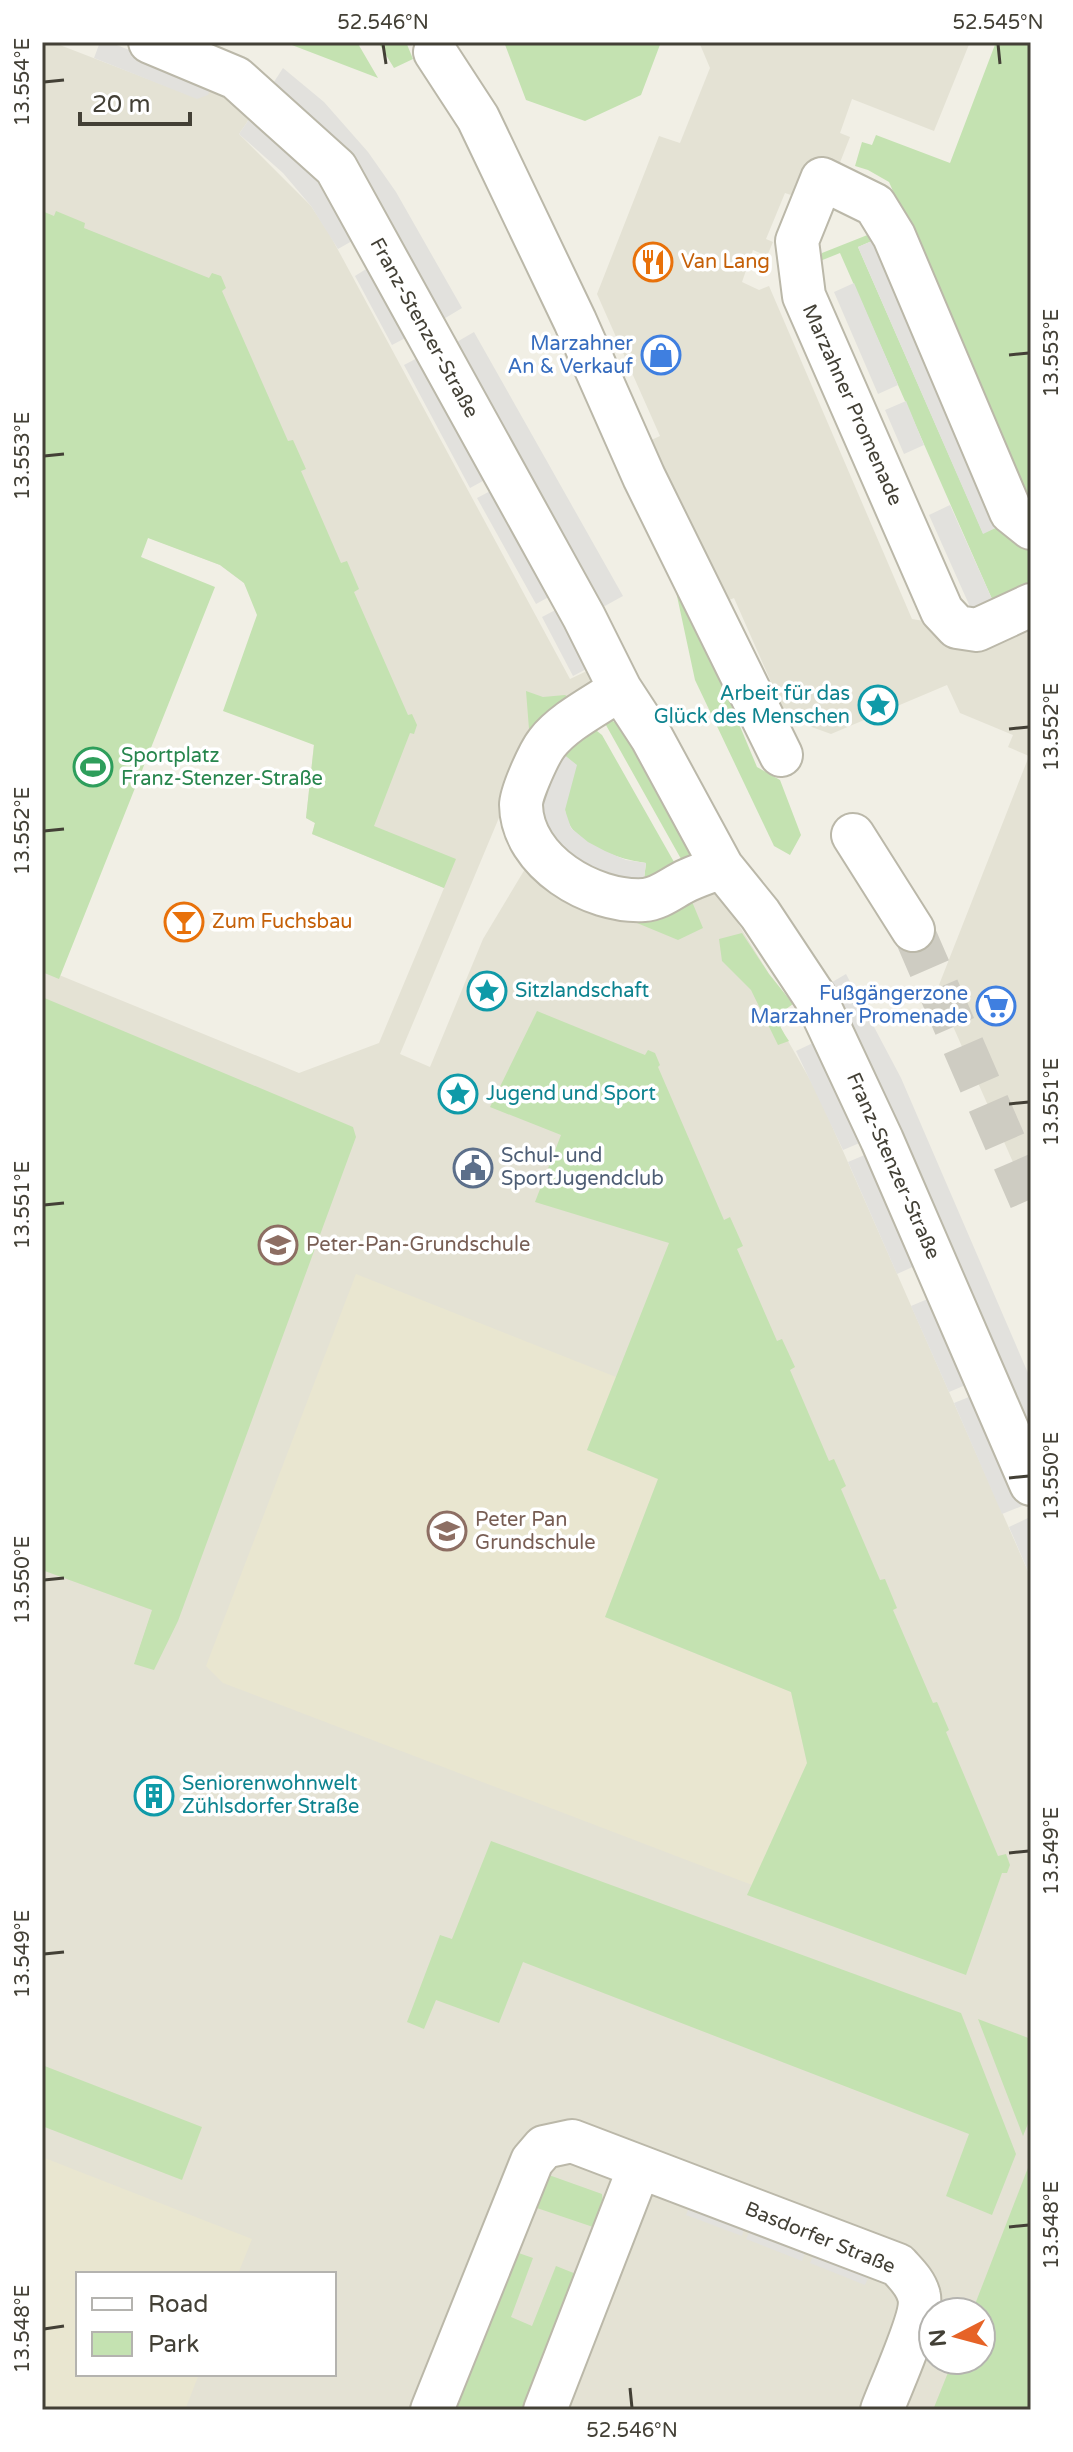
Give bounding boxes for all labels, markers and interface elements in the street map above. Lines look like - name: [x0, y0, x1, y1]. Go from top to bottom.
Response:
- text: 52.546°N: [337, 11, 429, 35]
- text: 52.545°N: [952, 11, 1044, 35]
- text: 13.554°E: [11, 38, 35, 126]
- scale bar: [80, 76, 190, 126]
- text: 20 m: [92, 90, 150, 119]
- street label: Franz-Stenzer-Straße: [365, 234, 483, 422]
- restaurant icon: Van Lang: [632, 241, 674, 283]
- place label: Van Lang: [681, 250, 770, 274]
- street label: Marzahner Promenade: [797, 301, 907, 509]
- text: 13.553°E: [1040, 309, 1064, 397]
- place label: Marzahner An & Verkauf: [508, 332, 633, 379]
- shop icon: Marzahner An & Verkauf: [640, 334, 682, 376]
- text: 13.553°E: [11, 412, 35, 500]
- place label: Arbeit für das Glück des Menschen: [654, 682, 850, 729]
- text: 13.552°E: [1040, 683, 1064, 771]
- place icon: Arbeit für das Glück des Menschen: [857, 684, 899, 726]
- place label: Sportplatz Franz-Stenzer-Straße: [121, 744, 323, 791]
- sports icon: Sportplatz Franz-Stenzer-Straße: [72, 746, 114, 788]
- text: 13.552°E: [11, 787, 35, 875]
- bar icon: Zum Fuchsbau: [163, 901, 205, 943]
- place label: Zum Fuchsbau: [212, 910, 353, 934]
- place icon: Sitzlandschaft: [466, 970, 508, 1012]
- place label: Sitzlandschaft: [515, 979, 650, 1003]
- place label: Fußgängerzone Marzahner Promenade: [750, 982, 968, 1029]
- supermarket icon: Fußgängerzone Marzahner Promenade: [975, 985, 1017, 1027]
- text: 13.551°E: [1040, 1058, 1064, 1146]
- street label: Franz-Stenzer-Straße: [841, 1069, 945, 1263]
- place icon: Jugend und Sport: [437, 1073, 479, 1115]
- place label: Jugend und Sport: [486, 1082, 656, 1106]
- place label: Schul- und SportJugendclub: [501, 1144, 664, 1191]
- public building icon: Schul- und SportJugendclub: [452, 1147, 494, 1189]
- text: 13.551°E: [11, 1161, 35, 1249]
- school or university icon: Peter-Pan-Grundschule: [257, 1224, 299, 1266]
- place label: Peter-Pan-Grundschule: [306, 1233, 530, 1257]
- text: 13.550°E: [1040, 1432, 1064, 1520]
- place label: Peter Pan Grundschule: [475, 1508, 596, 1555]
- school or university icon: Peter Pan Grundschule: [426, 1510, 468, 1552]
- text: 13.550°E: [11, 1536, 35, 1624]
- place label: Seniorenwohnwelt Zühlsdorfer Straße: [182, 1772, 359, 1819]
- building icon: Seniorenwohnwelt Zühlsdorfer Straße: [133, 1775, 175, 1817]
- text: 13.549°E: [1040, 1807, 1064, 1895]
- text: 13.549°E: [11, 1910, 35, 1998]
- text: 13.548°E: [1040, 2181, 1064, 2269]
- street label: Basdorfer Straße: [741, 2197, 899, 2279]
- legend: [76, 2272, 336, 2376]
- text: 13.548°E: [11, 2285, 35, 2373]
- text: Road: [148, 2290, 208, 2319]
- north arrow: [917, 2296, 997, 2376]
- text: N: [924, 2328, 952, 2348]
- text: Park: [148, 2330, 199, 2359]
- text: 52.546°N: [586, 2419, 678, 2443]

